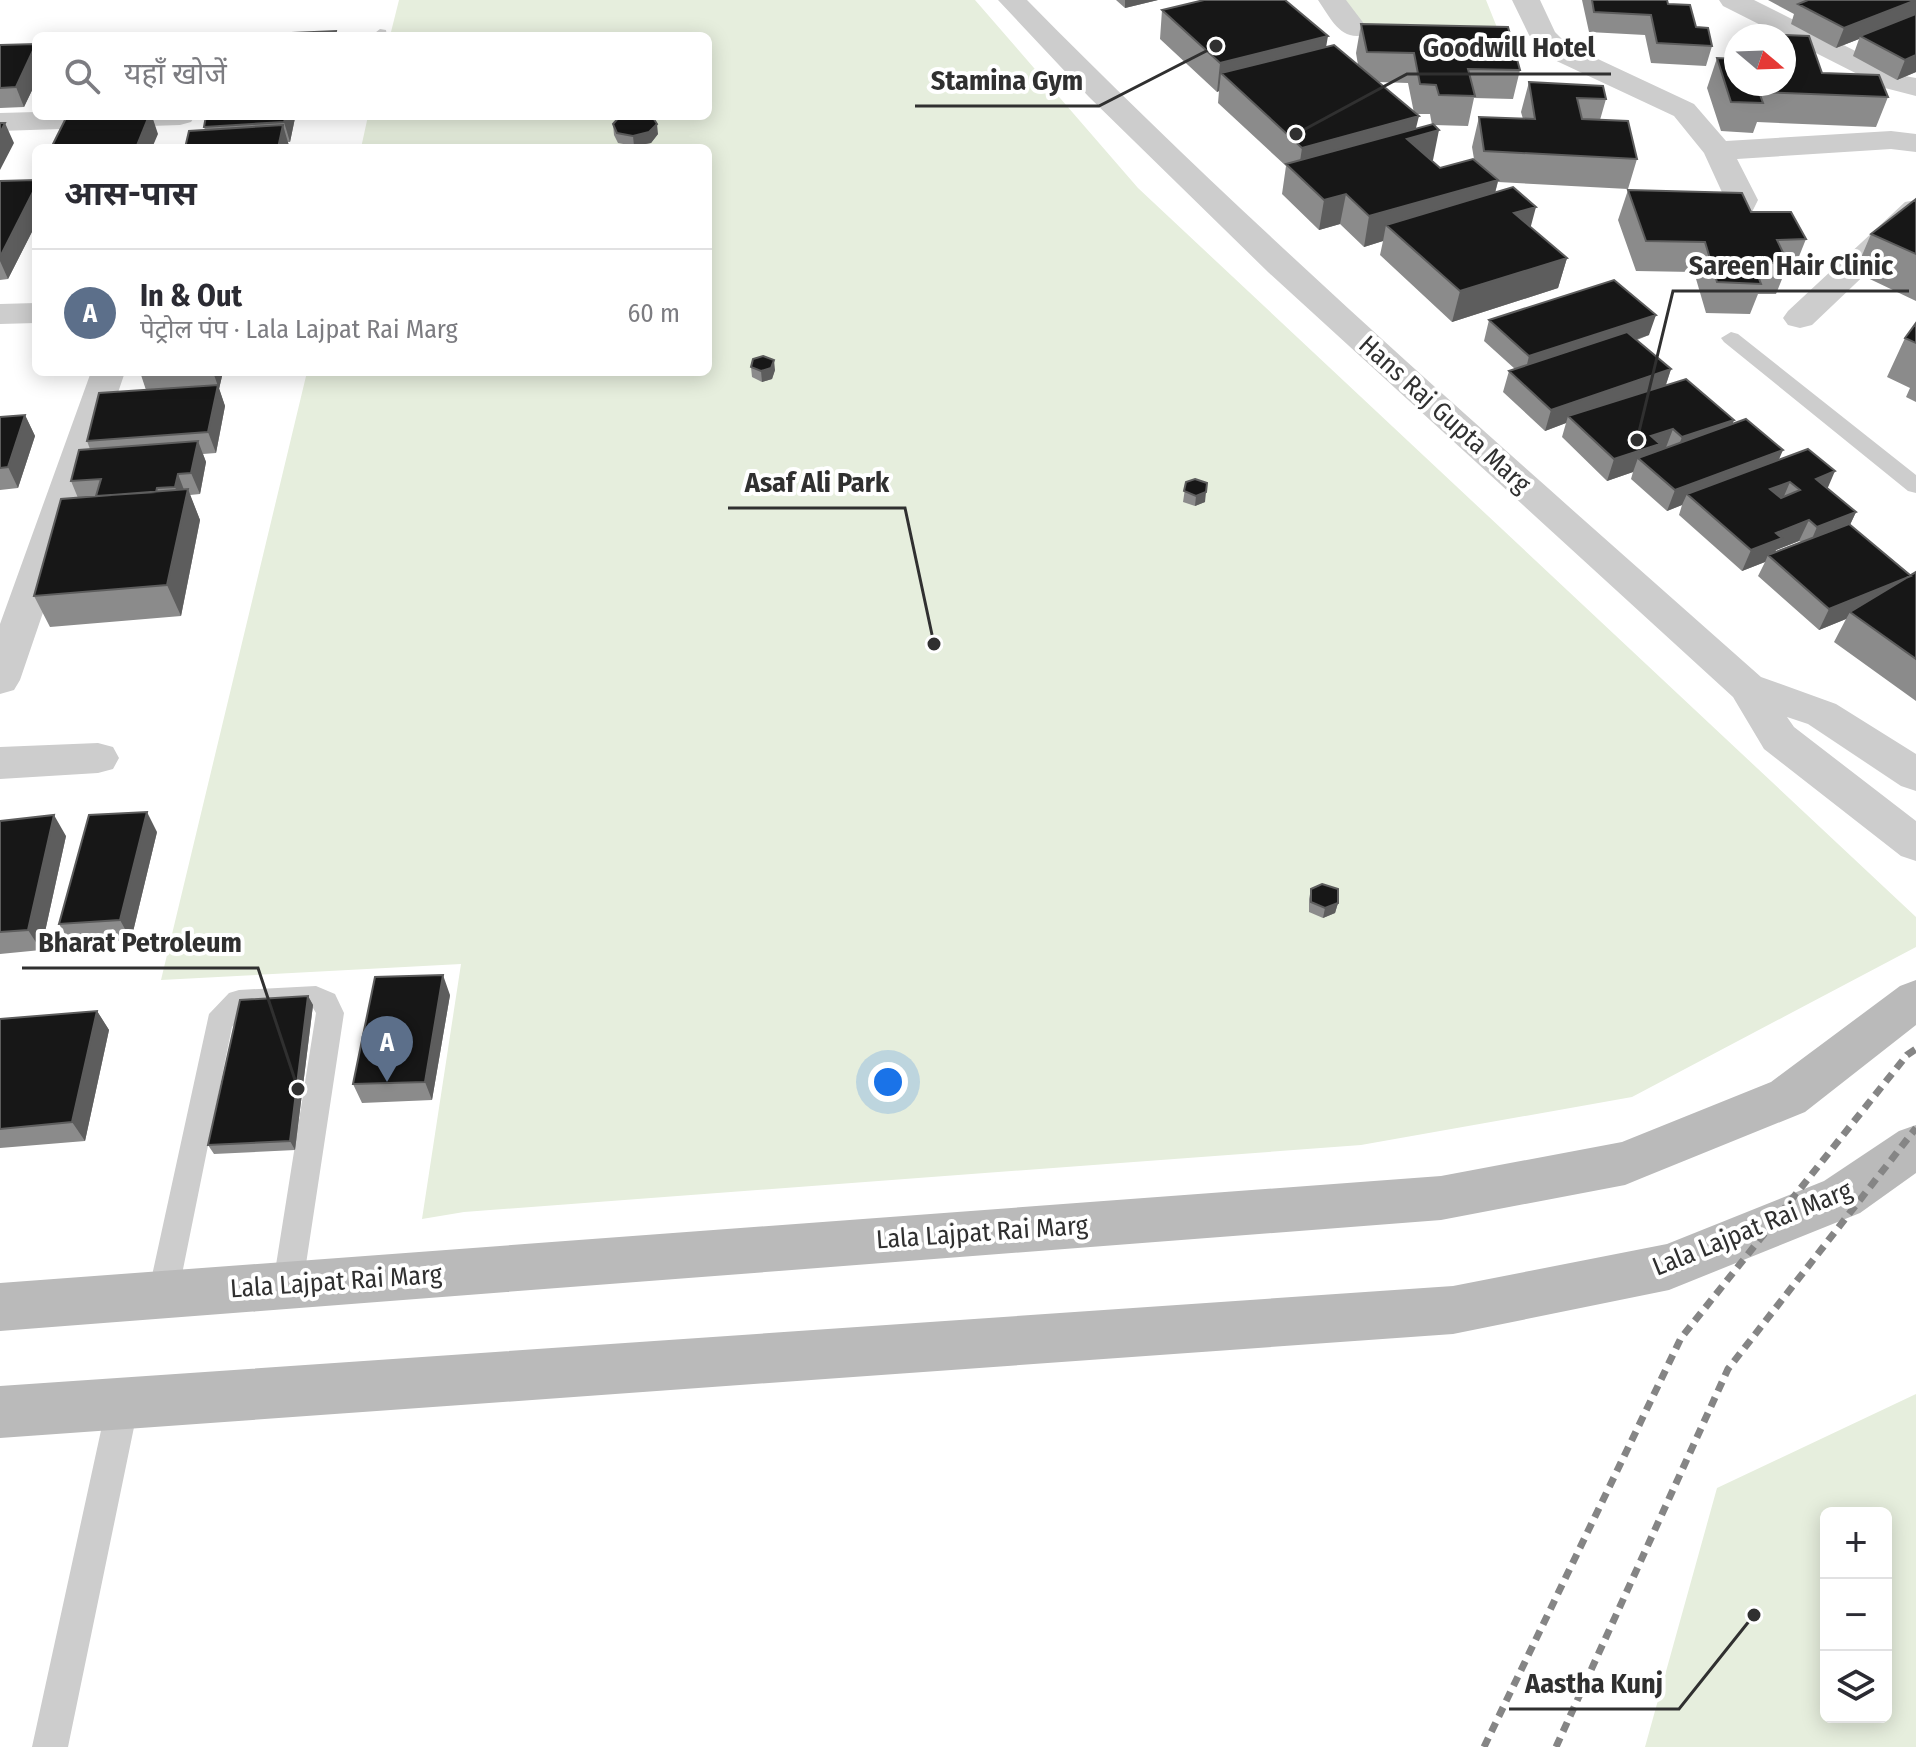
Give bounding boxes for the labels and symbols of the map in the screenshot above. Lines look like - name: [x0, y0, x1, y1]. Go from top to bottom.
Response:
- callout: Goodwill Hotel: [1407, 22, 1611, 74]
- north arrow: [1724, 24, 1796, 96]
- text: Goodwill Hotel: [1423, 31, 1595, 64]
- callout: Stamina Gym: [915, 54, 1099, 106]
- text: Stamina Gym: [931, 64, 1083, 97]
- callout: Sareen Hair Clinic: [1673, 239, 1909, 291]
- text: Sareen Hair Clinic: [1689, 249, 1894, 282]
- street label: Hans Raj Gupta Marg: [1353, 329, 1537, 500]
- callout: Asaf Ali Park: [728, 456, 905, 508]
- text: Asaf Ali Park: [744, 466, 890, 499]
- callout: Bharat Petroleum: [22, 916, 258, 968]
- text: Bharat Petroleum: [38, 926, 242, 959]
- pin: A: [361, 1016, 413, 1082]
- your location: [868, 1062, 908, 1102]
- street label: Lala Lajpat Rai Marg: [1648, 1174, 1857, 1283]
- street label: Lala Lajpat Rai Marg: [875, 1210, 1090, 1255]
- street label: Lala Lajpat Rai Marg: [229, 1259, 444, 1304]
- callout: Aastha Kunj: [1509, 1657, 1679, 1709]
- text: Aastha Kunj: [1524, 1667, 1663, 1700]

